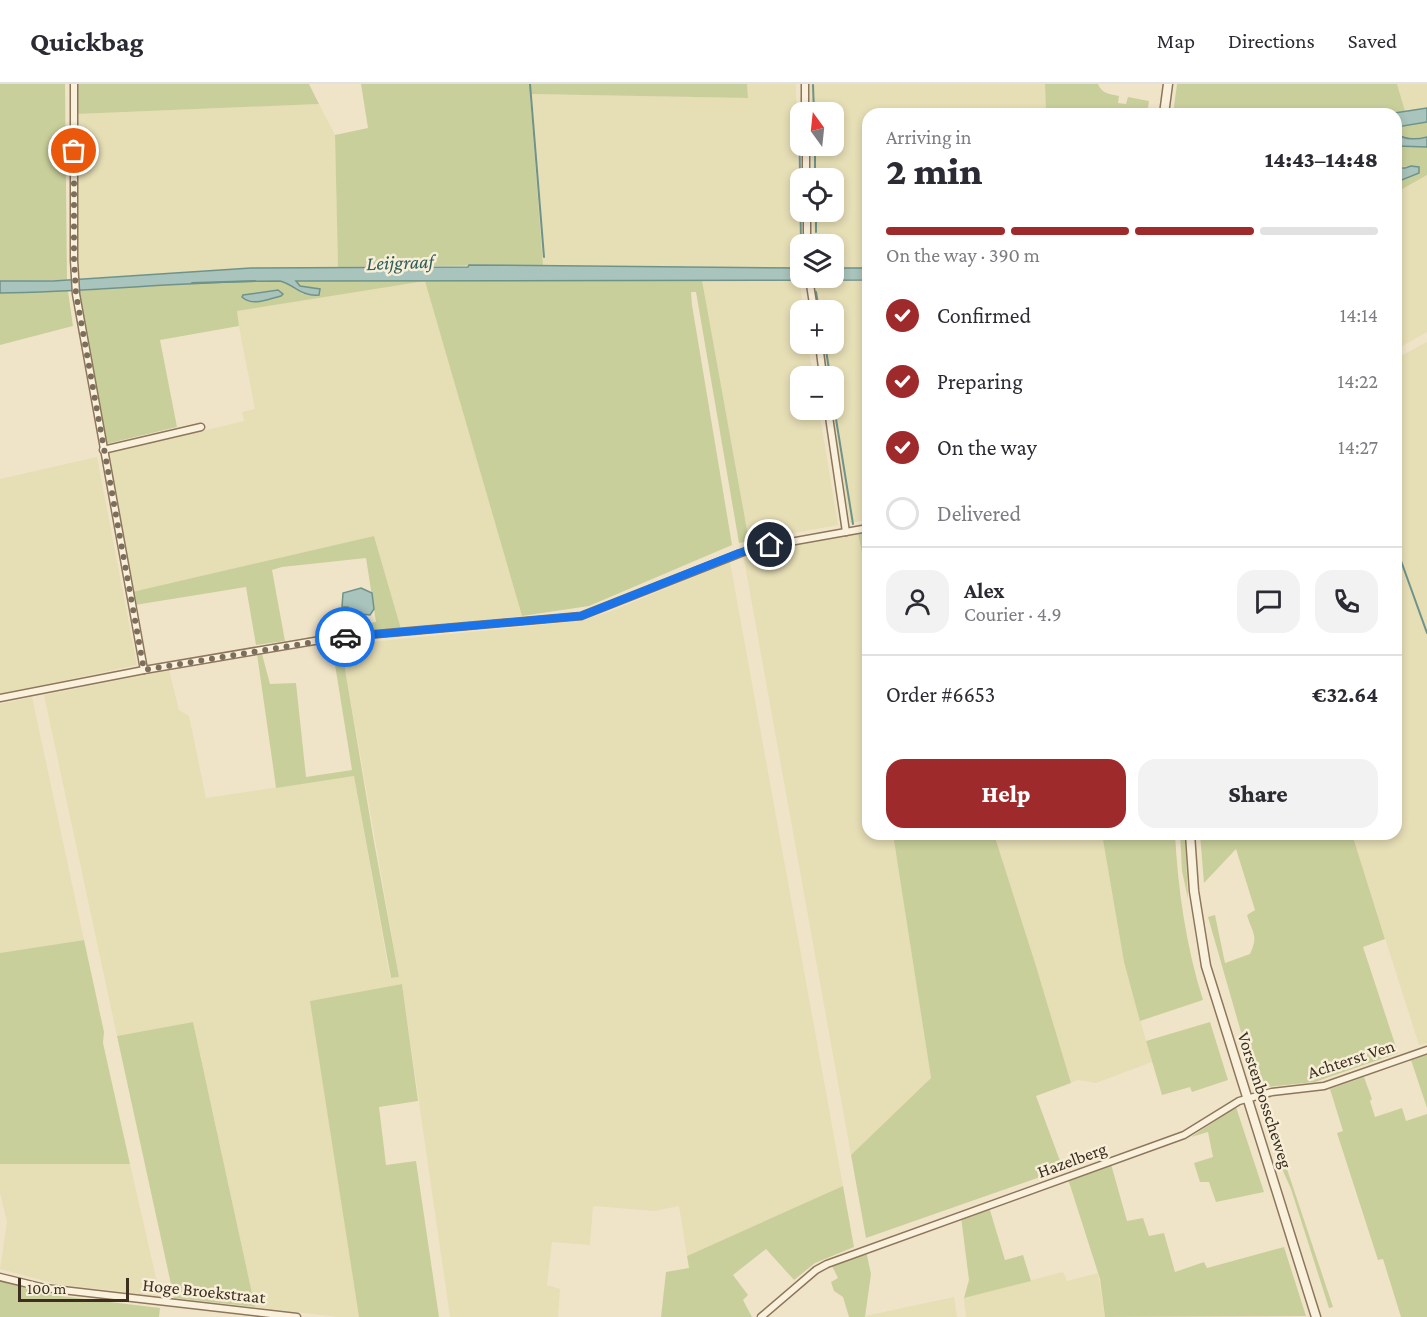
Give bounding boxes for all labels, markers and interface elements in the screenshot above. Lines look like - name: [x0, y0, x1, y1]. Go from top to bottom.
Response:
- text: Quickbag: [30, 26, 144, 57]
- text: Map: [1157, 29, 1195, 53]
- text: Directions: [1228, 29, 1315, 53]
- text: Saved: [1348, 29, 1397, 53]
- north arrow: [790, 102, 844, 156]
- map controls: [790, 102, 844, 420]
- pin: [48, 125, 99, 176]
- text: Arriving in: [886, 126, 971, 148]
- icon: bag: [57, 134, 90, 167]
- text: 14:43–14:48: [1265, 147, 1378, 172]
- text: 2 min: [886, 149, 982, 192]
- button: locate: [790, 168, 844, 222]
- button: layers: [790, 234, 844, 288]
- text: On the way · 390 m: [886, 244, 1040, 266]
- water label: Leijgraaf: [366, 250, 437, 275]
- icon: check: [886, 299, 919, 332]
- button: +: [790, 300, 844, 354]
- text: Confirmed: [937, 303, 1031, 328]
- text: 14:14: [1340, 304, 1378, 326]
- icon: check: [886, 365, 919, 398]
- button: −: [790, 366, 844, 420]
- text: Preparing: [937, 369, 1023, 394]
- text: 14:22: [1338, 370, 1378, 392]
- icon: check: [886, 431, 919, 464]
- text: On the way: [937, 435, 1037, 460]
- text: 14:27: [1338, 436, 1378, 458]
- text: Delivered: [937, 501, 1021, 526]
- pin: [744, 519, 795, 570]
- icon: home: [753, 528, 786, 561]
- button: person: [886, 570, 949, 633]
- button: chat: [1237, 570, 1300, 633]
- button: phone: [1315, 570, 1378, 633]
- text: Alex: [964, 578, 1005, 603]
- text: Courier · 4.9: [964, 603, 1062, 625]
- courier: [315, 607, 375, 667]
- icon: car: [329, 621, 362, 654]
- text: Order #6653: [886, 682, 995, 707]
- text: €32.64: [1312, 682, 1378, 707]
- button: Help: [886, 759, 1126, 828]
- button: Share: [1138, 759, 1378, 828]
- street label: Vorstenbosscheweg: [1234, 1029, 1297, 1171]
- street label: Achterst Ven: [1305, 1035, 1398, 1083]
- street label: Hazelberg: [1035, 1138, 1110, 1182]
- scale bar: [18, 1275, 129, 1302]
- street label: Hoge Broekstraat: [142, 1275, 268, 1308]
- text: 100 m: [27, 1280, 66, 1297]

